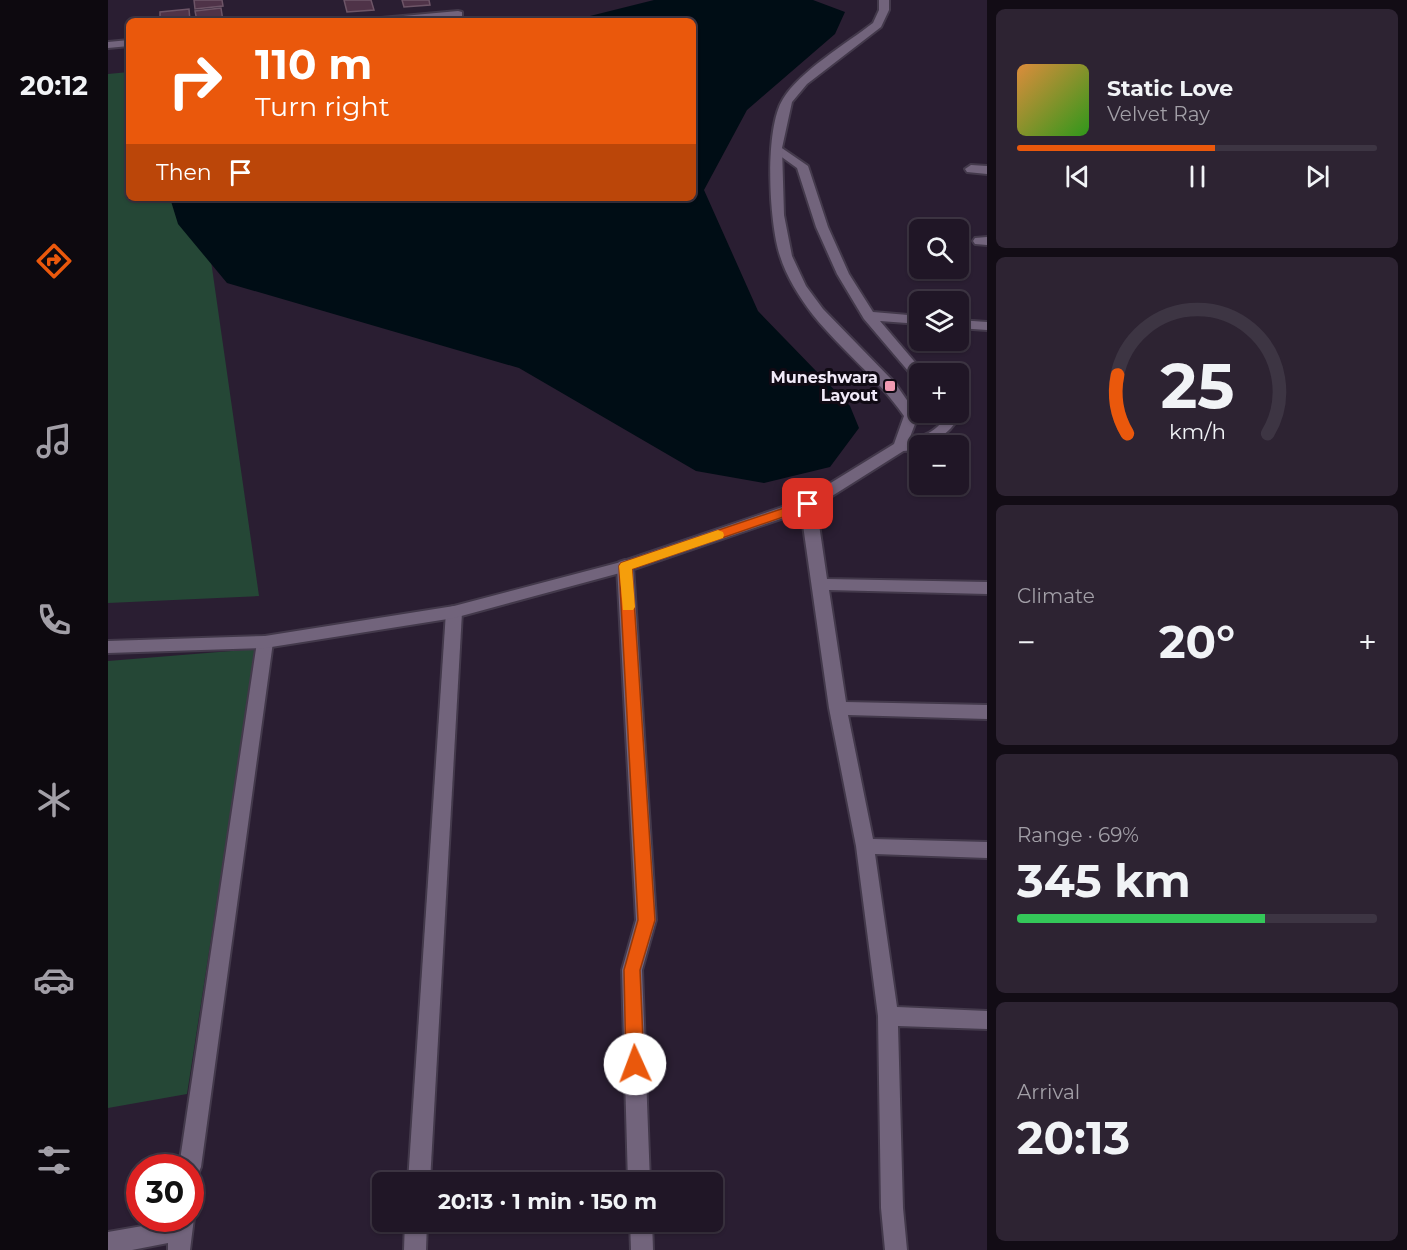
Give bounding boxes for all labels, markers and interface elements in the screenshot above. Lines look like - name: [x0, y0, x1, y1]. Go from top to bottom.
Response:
- text: 110 m: [255, 38, 372, 90]
- icon: right: [156, 42, 234, 120]
- text: 20:12: [20, 69, 88, 102]
- text: Static Love: [1107, 75, 1233, 102]
- text: Turn right: [255, 90, 390, 123]
- text: Velvet Ray: [1107, 102, 1210, 126]
- icon: arrive: [224, 156, 257, 189]
- text: Then: [156, 159, 212, 186]
- icon: previous: [1061, 160, 1094, 193]
- icon: pause: [1181, 160, 1214, 193]
- icon: next: [1301, 160, 1334, 193]
- map controls: [909, 219, 969, 495]
- button: search: [909, 219, 969, 279]
- icon: directions: [33, 240, 75, 282]
- button: layers: [909, 291, 969, 351]
- text: 25: [1160, 348, 1234, 424]
- button: +: [909, 363, 969, 423]
- place label: Muneshwara Layout: [770, 368, 878, 405]
- marker: Muneshwara Layout: [883, 379, 897, 393]
- text: km/h: [1168, 418, 1226, 444]
- icon: music: [33, 420, 75, 462]
- button: −: [909, 435, 969, 495]
- pin: [782, 478, 833, 529]
- icon: arrive: [791, 487, 824, 520]
- text: Climate: [1017, 584, 1095, 608]
- icon: phone: [33, 599, 75, 641]
- text: 20°: [1159, 614, 1235, 669]
- text: −: [1017, 622, 1036, 662]
- text: +: [1358, 622, 1377, 662]
- icon: climate: [33, 779, 75, 821]
- text: Range · 69%: [1017, 823, 1139, 847]
- text: 345 km: [1017, 853, 1191, 908]
- icon: car: [33, 959, 75, 1001]
- position arrow: [603, 1032, 667, 1096]
- text: Arrival: [1017, 1080, 1080, 1104]
- text: 20:13: [1017, 1110, 1130, 1165]
- icon: filters: [33, 1139, 75, 1181]
- speed limit sign: 30: [126, 1154, 204, 1232]
- text: 20:13 · 1 min · 150 m: [438, 1188, 657, 1215]

